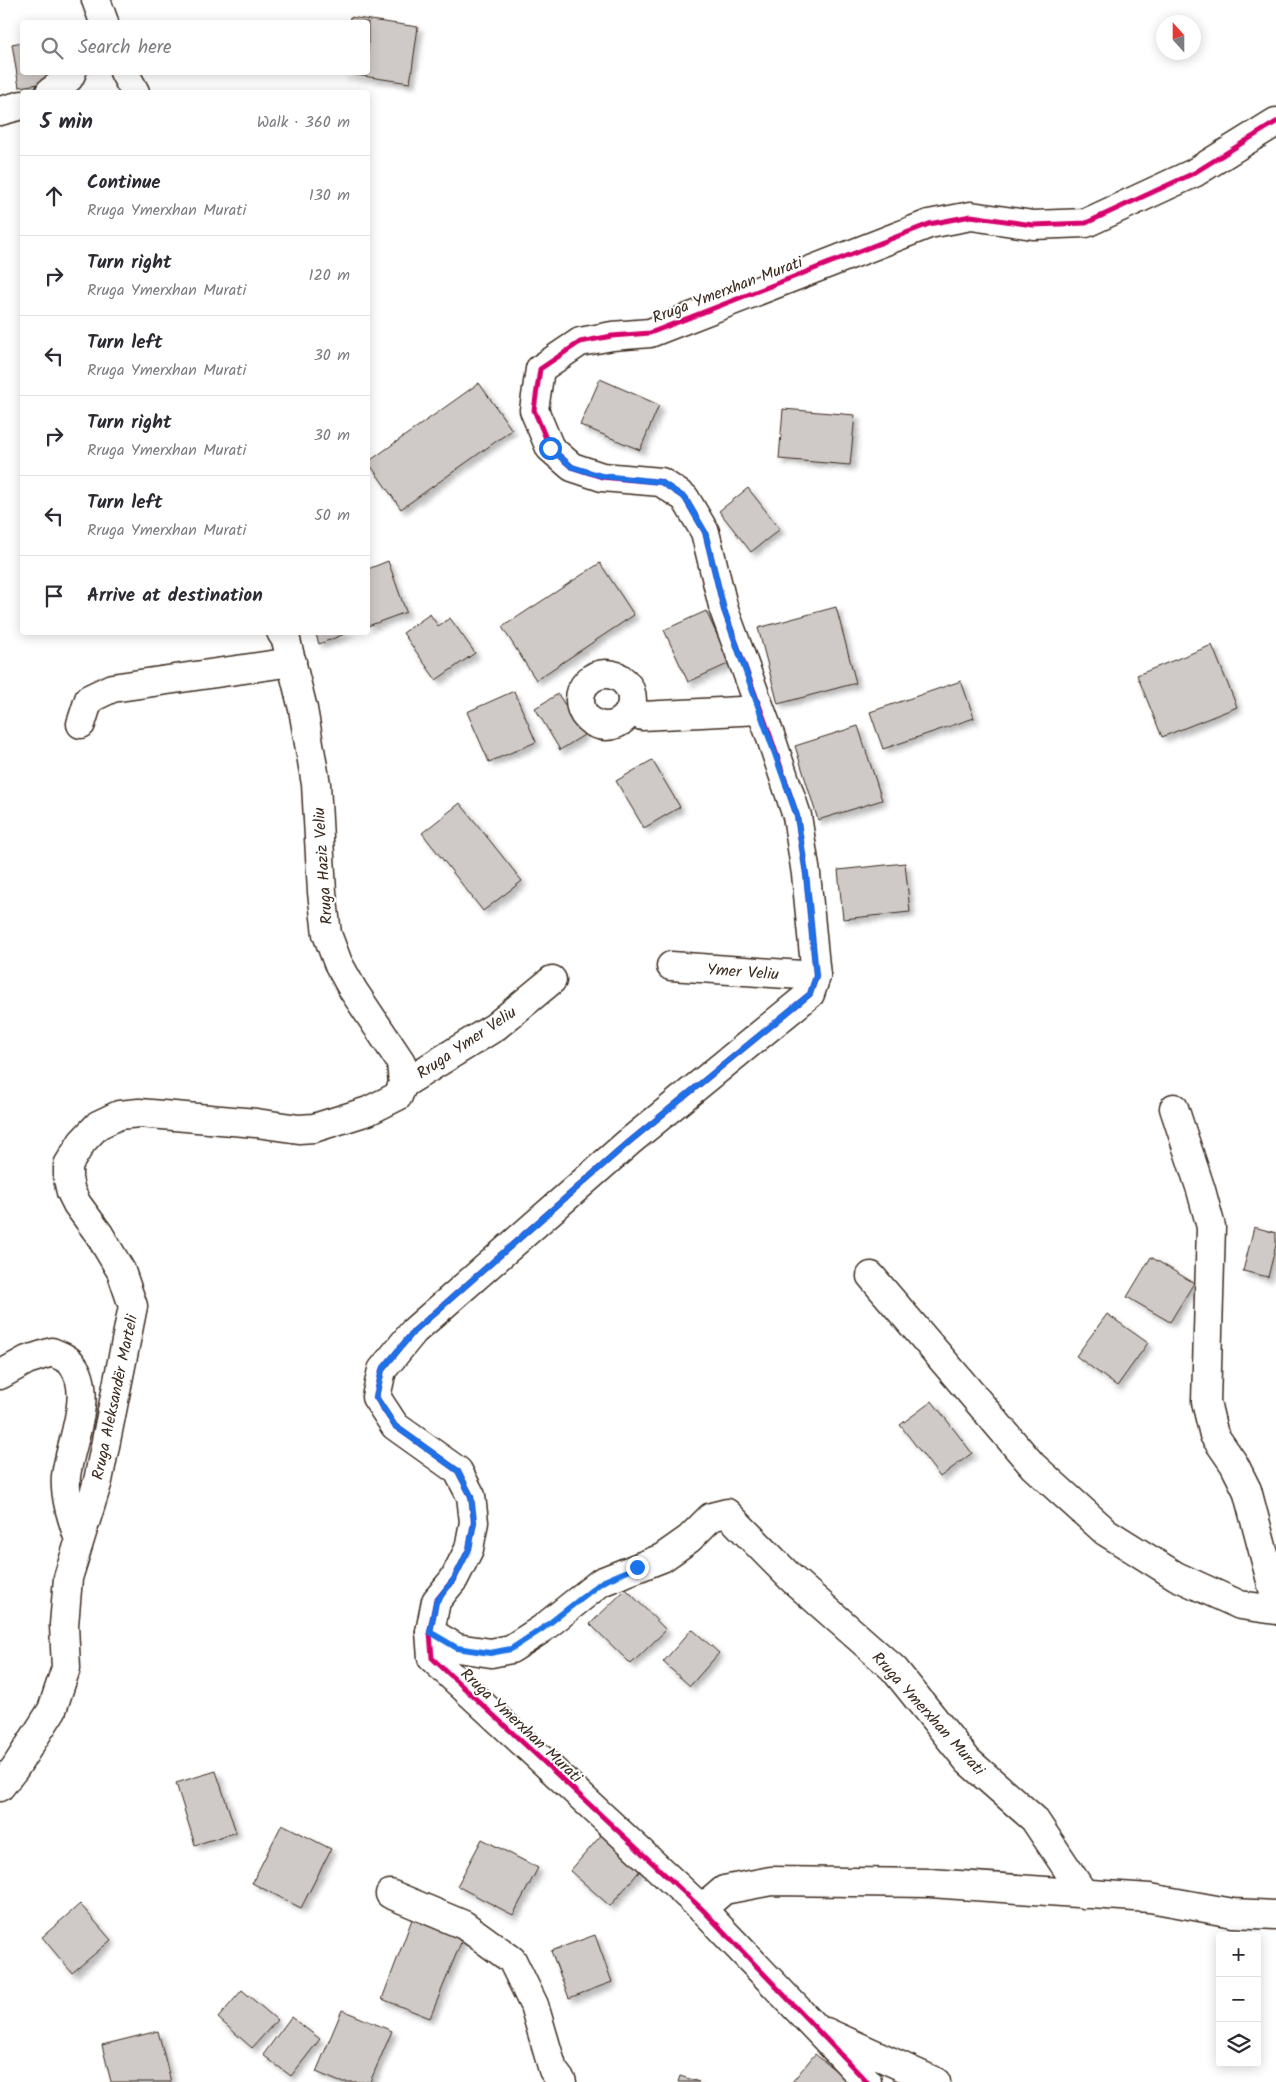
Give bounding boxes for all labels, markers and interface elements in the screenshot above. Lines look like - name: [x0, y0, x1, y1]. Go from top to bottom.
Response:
- north arrow: [1156, 15, 1201, 60]
- search box: [20, 20, 370, 75]
- text: Search here: [78, 33, 172, 63]
- icon: search: [38, 34, 66, 62]
- text: 5 min: [40, 106, 93, 139]
- text: Walk · 360 m: [257, 110, 350, 135]
- text: Continue: [87, 168, 160, 198]
- icon: ahead: [40, 182, 68, 210]
- text: 130 m: [309, 183, 350, 208]
- text: Rruga Ymerxhan Murati: [87, 198, 246, 223]
- text: Turn right: [87, 248, 172, 278]
- street label: Rruga Ymerxhan Murati: [649, 250, 807, 331]
- icon: right: [40, 262, 68, 290]
- text: 120 m: [309, 263, 350, 288]
- text: Rruga Ymerxhan Murati: [87, 278, 246, 303]
- text: Turn left: [87, 328, 162, 358]
- icon: left: [40, 342, 68, 370]
- text: 30 m: [314, 343, 350, 368]
- text: Rruga Ymerxhan Murati: [87, 358, 246, 383]
- text: Turn right: [87, 408, 172, 438]
- icon: right: [40, 422, 68, 450]
- text: 30 m: [314, 423, 350, 448]
- route start: [539, 437, 562, 460]
- text: Rruga Ymerxhan Murati: [87, 438, 246, 463]
- text: Turn left: [87, 488, 162, 518]
- icon: left: [40, 502, 68, 530]
- text: 50 m: [314, 503, 350, 528]
- text: Rruga Ymerxhan Murati: [87, 518, 246, 543]
- text: Arrive at destination: [87, 581, 263, 611]
- icon: arrive: [40, 582, 68, 610]
- street label: Rruga Haziz Veliu: [307, 806, 340, 925]
- street label: Ymer Veliu: [706, 958, 780, 987]
- street label: Rruga Ymer Veliu: [412, 1000, 522, 1086]
- street label: Rruga Aleksandër Marteli: [86, 1311, 145, 1482]
- route end: [626, 1556, 649, 1579]
- street label: Rruga Ymerxhan Murati: [865, 1646, 991, 1782]
- street label: Rruga Ymerxhan Murati: [454, 1663, 589, 1790]
- map controls: [1216, 1932, 1261, 2067]
- button: +: [1216, 1932, 1261, 1977]
- button: −: [1216, 1977, 1261, 2022]
- button: layers: [1216, 2022, 1261, 2067]

